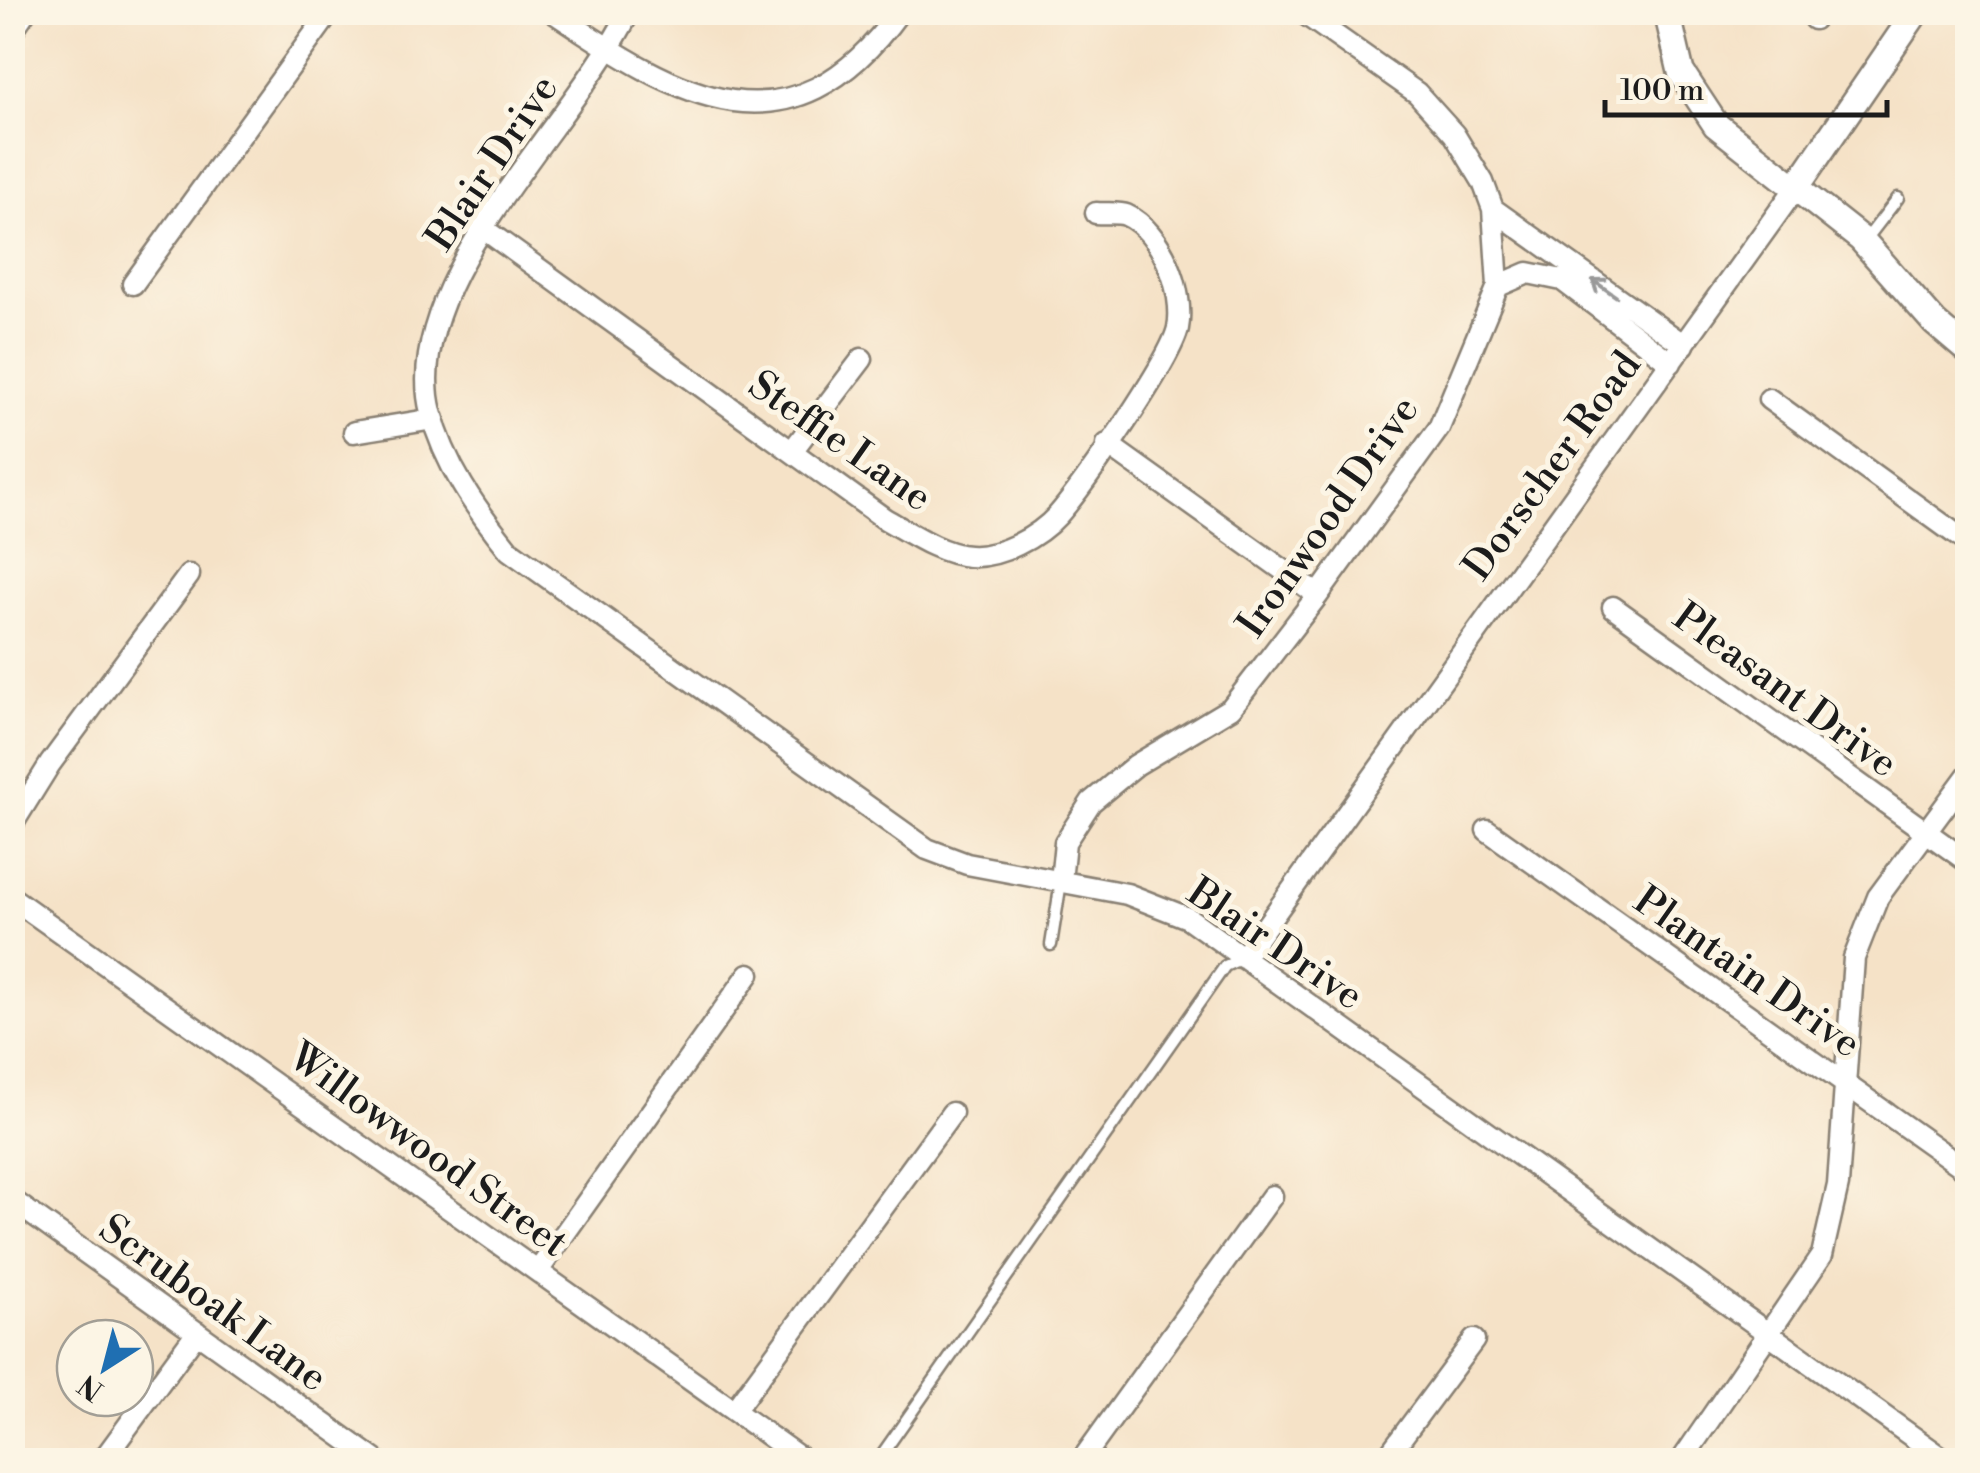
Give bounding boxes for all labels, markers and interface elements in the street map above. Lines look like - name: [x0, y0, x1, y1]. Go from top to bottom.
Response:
- scale bar: [1605, 55, 1888, 117]
- street label: Blair Drive: [415, 66, 570, 261]
- text: 100 m: [1620, 72, 1704, 110]
- one-way arrow: [1591, 278, 1618, 299]
- street label: Dorscher Road: [1453, 342, 1653, 590]
- street label: Steffie Lane: [739, 360, 941, 523]
- street label: Ironwood Drive: [1227, 387, 1430, 647]
- street label: Pleasant Drive: [1663, 592, 1907, 789]
- street label: Blair Drive: [1177, 867, 1372, 1022]
- street label: Plantain Drive: [1624, 876, 1870, 1069]
- street label: Willowwood Street: [277, 1031, 577, 1269]
- street label: Scruboak Lane: [89, 1204, 337, 1403]
- north arrow: [55, 1318, 155, 1418]
- text: N: [72, 1366, 110, 1408]

